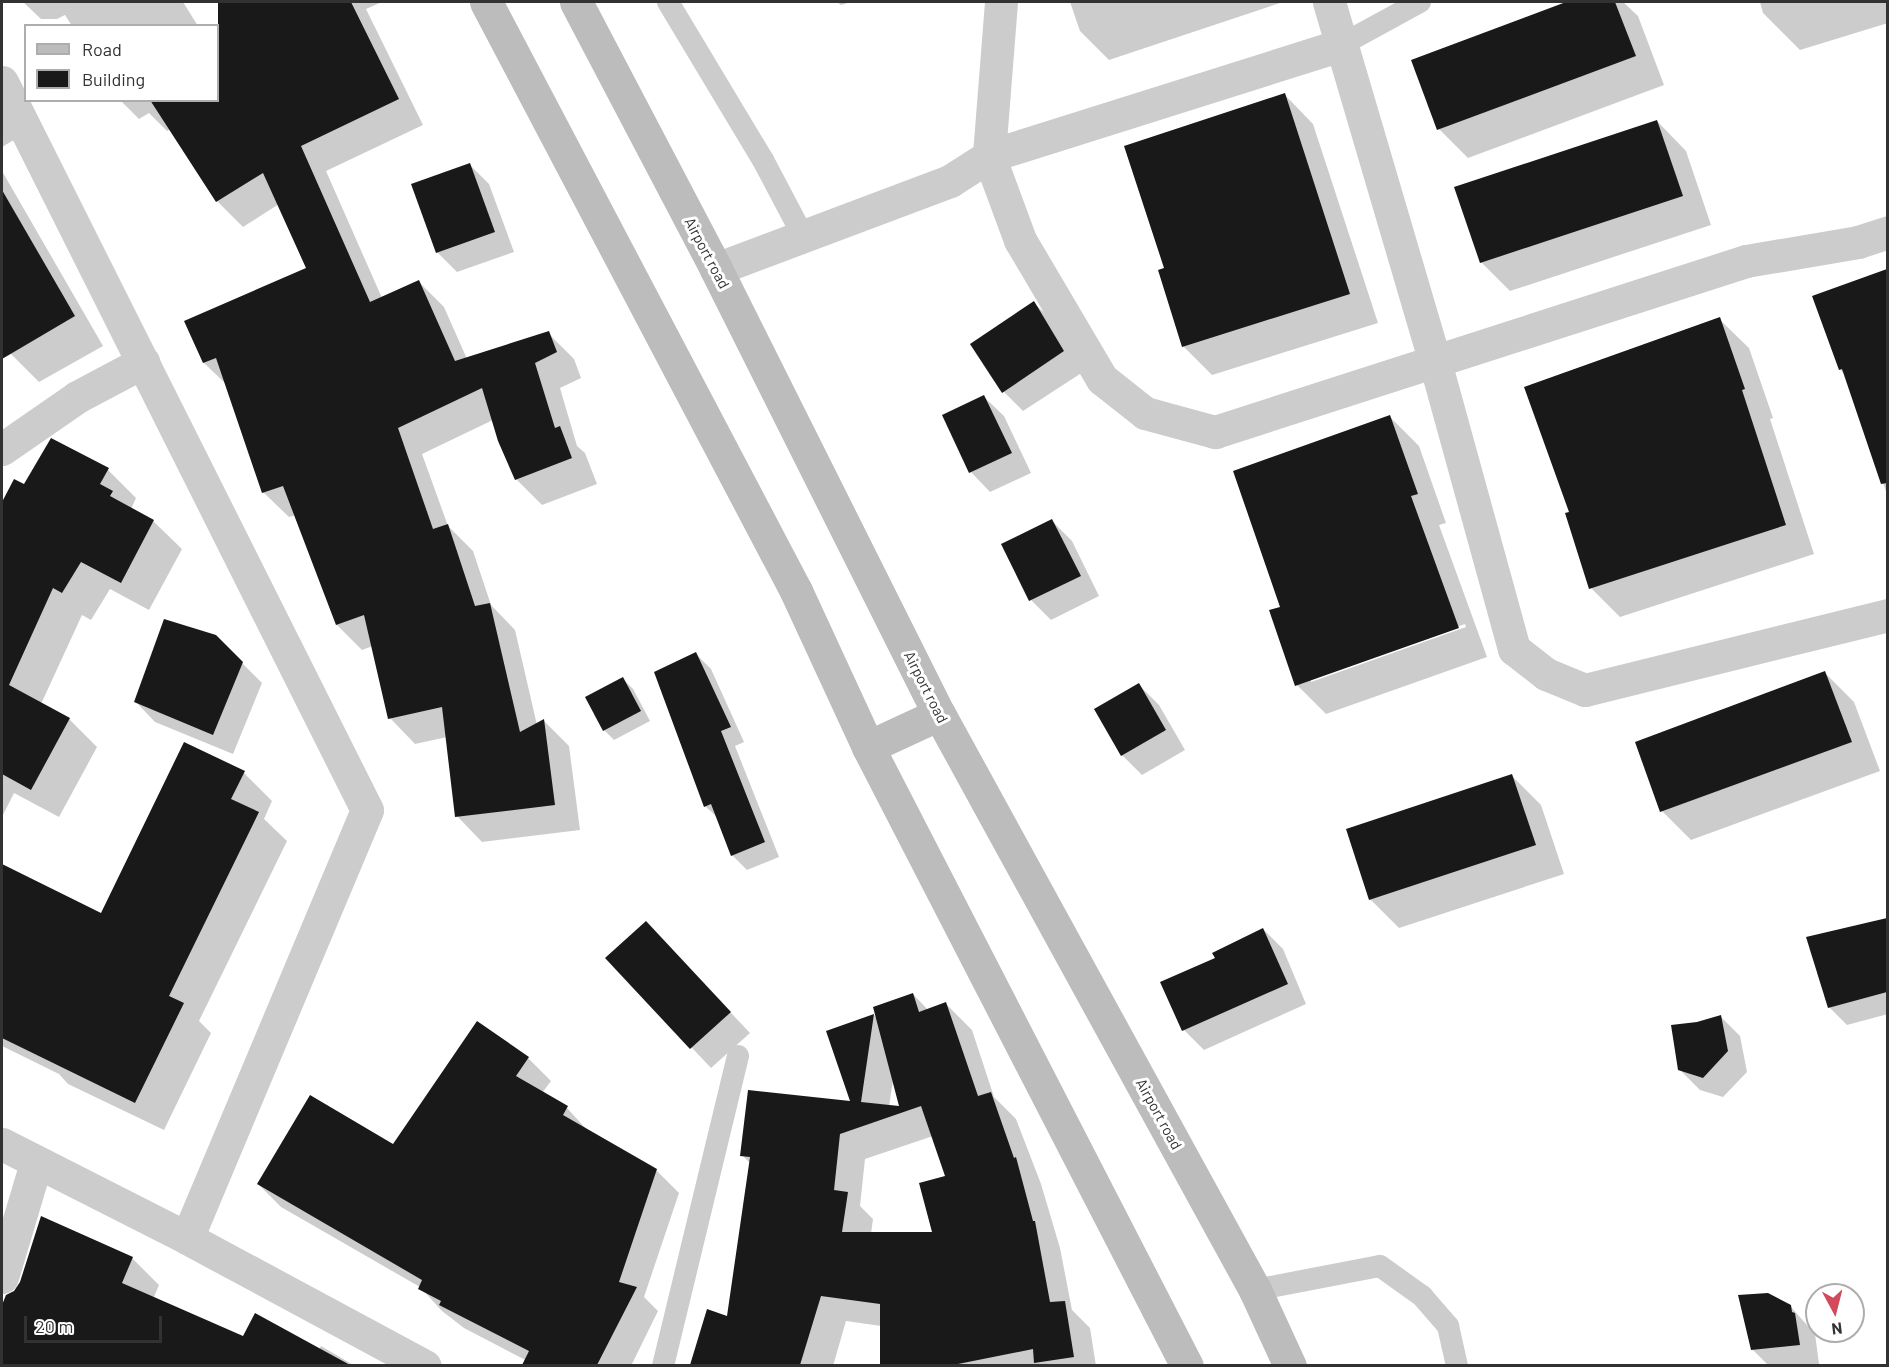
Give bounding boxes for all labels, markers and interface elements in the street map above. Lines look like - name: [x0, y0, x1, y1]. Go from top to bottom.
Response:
- legend: [24, 24, 219, 102]
- text: Road: [82, 38, 122, 60]
- text: Building: [82, 68, 145, 90]
- street label: Airport road: [681, 214, 733, 292]
- street label: Airport road: [900, 648, 952, 726]
- street label: Airport road: [1132, 1075, 1186, 1153]
- north arrow: [1805, 1283, 1865, 1343]
- scale bar: [27, 1304, 165, 1342]
- text: 20 m: [35, 1315, 73, 1337]
- text: N: [1831, 1319, 1843, 1339]

